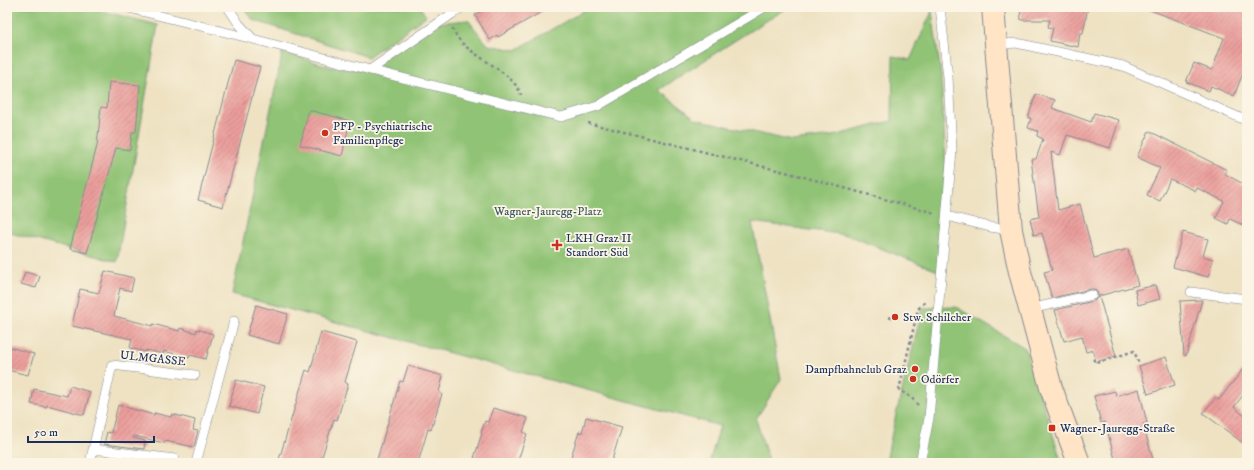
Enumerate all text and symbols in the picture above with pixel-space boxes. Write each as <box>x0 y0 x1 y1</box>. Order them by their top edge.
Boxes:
place label: PFP - Psychiatrische Familienpflege <box>333 119 432 148</box>
marker: PFP - Psychiatrische Familienpflege <box>320 128 330 138</box>
park label: Wagner-Jauregg-Platz <box>493 204 602 219</box>
place label: LKH Graz II Standort Süd <box>566 231 631 260</box>
marker: LKH Graz II Standort Süd <box>551 239 563 251</box>
place label: Stw. Schilcher <box>903 310 972 325</box>
marker: Stw. Schilcher <box>890 312 900 322</box>
street label: ULMGASSE <box>119 348 187 369</box>
place label: Dampfbahnclub Graz <box>805 362 907 377</box>
marker: Dampfbahnclub Graz <box>910 364 920 374</box>
place label: Odörfer <box>921 372 959 387</box>
marker: Odörfer <box>908 374 918 384</box>
scale bar <box>28 418 154 444</box>
place label: Wagner-Jauregg-Straße <box>1059 421 1175 436</box>
marker: Wagner-Jauregg-Straße <box>1047 423 1057 433</box>
text: 50 m <box>34 425 58 440</box>

